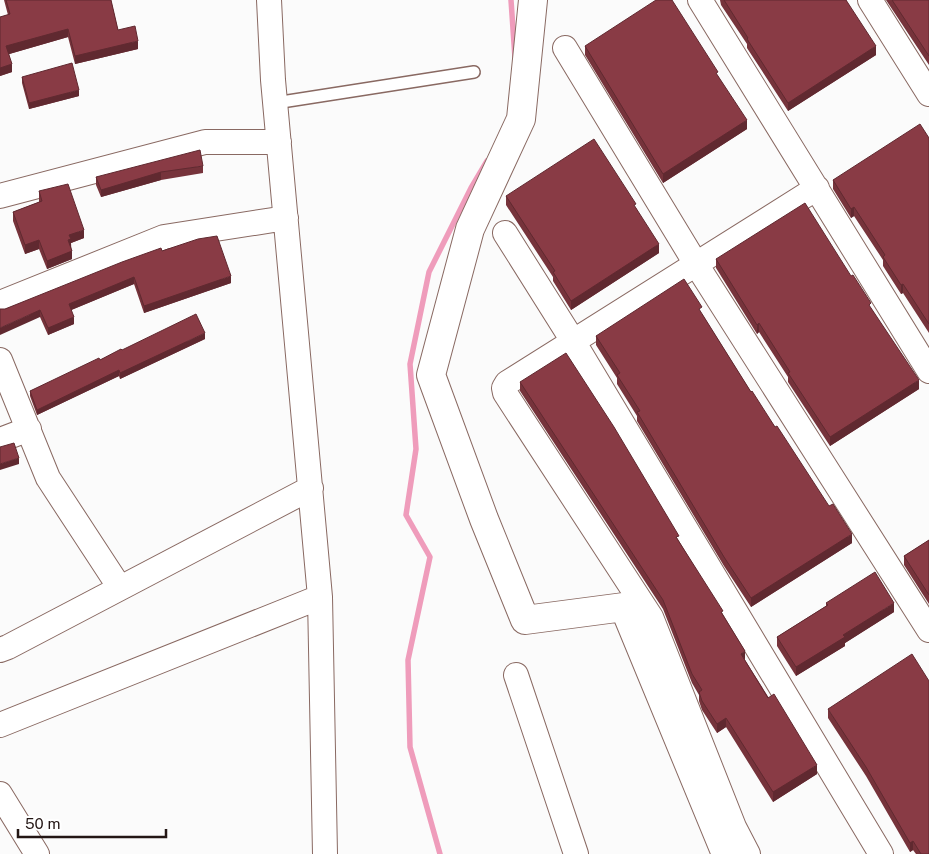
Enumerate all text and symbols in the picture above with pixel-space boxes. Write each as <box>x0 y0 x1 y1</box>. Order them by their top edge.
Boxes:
scale bar <box>18 806 165 838</box>
text: 50 m <box>25 815 60 832</box>

